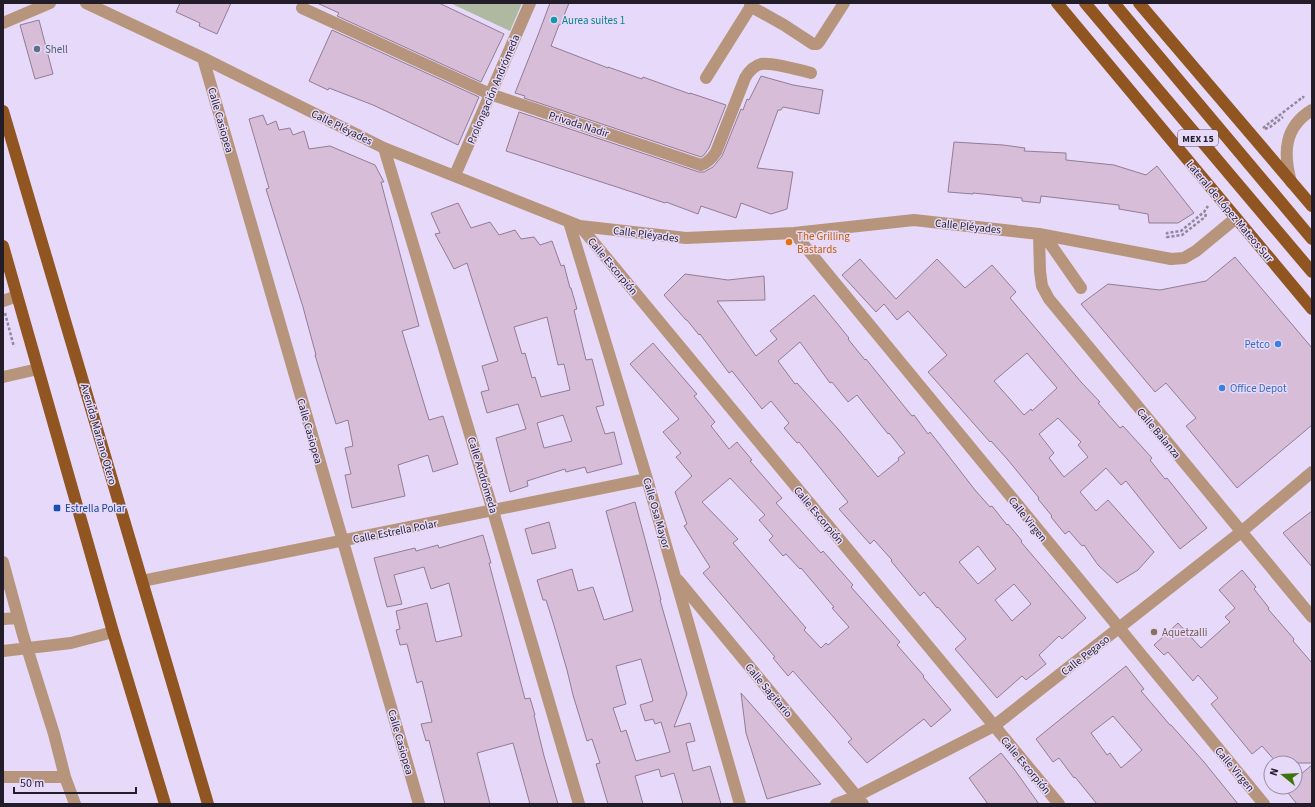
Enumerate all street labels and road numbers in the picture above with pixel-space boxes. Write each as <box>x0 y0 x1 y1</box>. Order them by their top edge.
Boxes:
street label: Prolongación Andrómeda <box>464 32 523 146</box>
street label: Calle Casiopea <box>204 86 237 154</box>
street label: Calle Pléyades <box>309 106 375 149</box>
street label: Privada Nadir <box>547 108 611 141</box>
road number: MEX 15 <box>1178 130 1218 146</box>
street label: Lateral de López Mateos Sur <box>1183 157 1277 265</box>
street label: Calle Pléyades <box>934 216 1002 237</box>
street label: Calle Pléyades <box>612 223 680 246</box>
street label: Calle Escorpión <box>584 234 641 298</box>
street label: Avenida Mariano Otero <box>77 382 120 487</box>
street label: Calle Casiopea <box>293 397 326 465</box>
street label: Calle Balanza <box>1133 405 1184 462</box>
street label: Calle Andrómeda <box>464 435 501 515</box>
street label: Calle Osa Mayor <box>639 476 674 551</box>
street label: Calle Escorpión <box>790 483 847 547</box>
street label: Calle Virgen <box>1005 494 1050 545</box>
street label: Calle Estrella Polar <box>352 516 439 547</box>
street label: Calle Pegaso <box>1058 632 1113 679</box>
street label: Calle Sagitario <box>742 660 796 721</box>
street label: Calle Casiopea <box>384 708 417 776</box>
street label: Calle Escorpión <box>997 733 1054 797</box>
street label: Calle Virgen <box>1212 744 1258 795</box>

